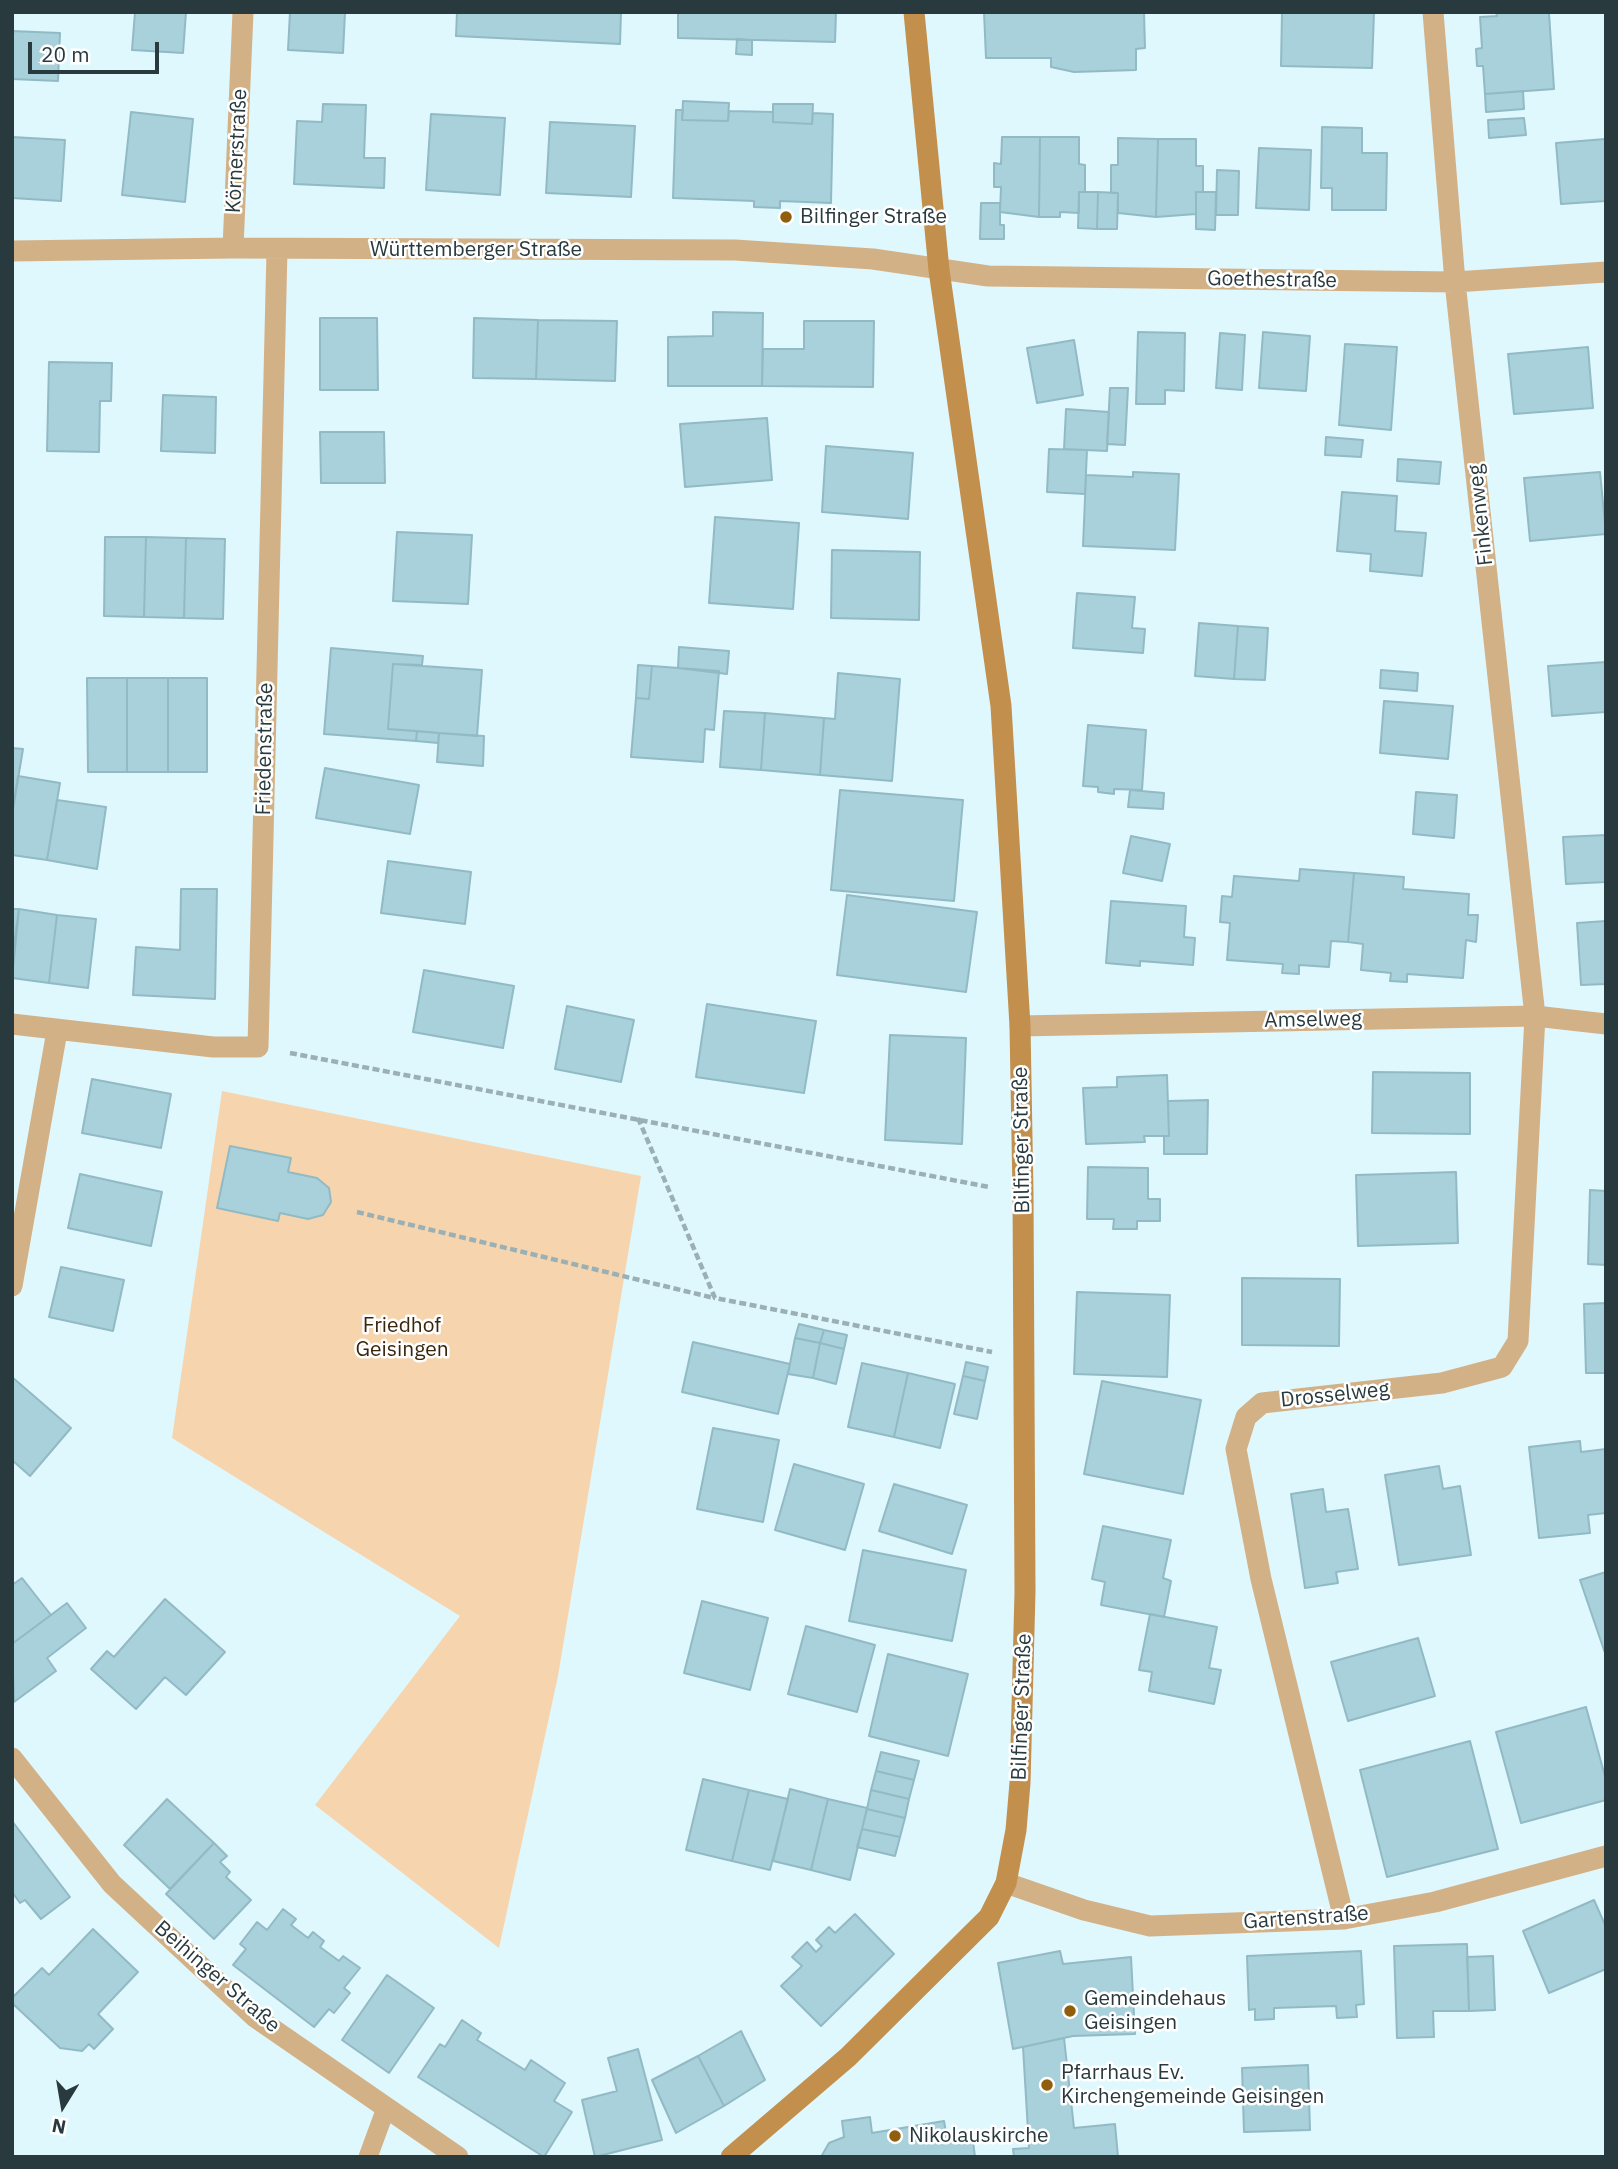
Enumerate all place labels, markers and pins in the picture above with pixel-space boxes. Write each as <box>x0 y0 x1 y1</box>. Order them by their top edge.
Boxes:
place label: Bilfinger Straße <box>800 204 947 230</box>
marker: Bilfinger Straße <box>778 209 794 225</box>
place label: Gemeindehaus Geisingen <box>1084 1986 1226 2036</box>
marker: Gemeindehaus Geisingen <box>1062 2003 1078 2019</box>
place label: Pfarrhaus Ev. Kirchengemeinde Geisingen <box>1061 2060 1325 2110</box>
marker: Pfarrhaus Ev. Kirchengemeinde Geisingen <box>1039 2077 1055 2093</box>
place label: Nikolauskirche <box>909 2123 1049 2149</box>
marker: Nikolauskirche <box>887 2128 903 2144</box>

